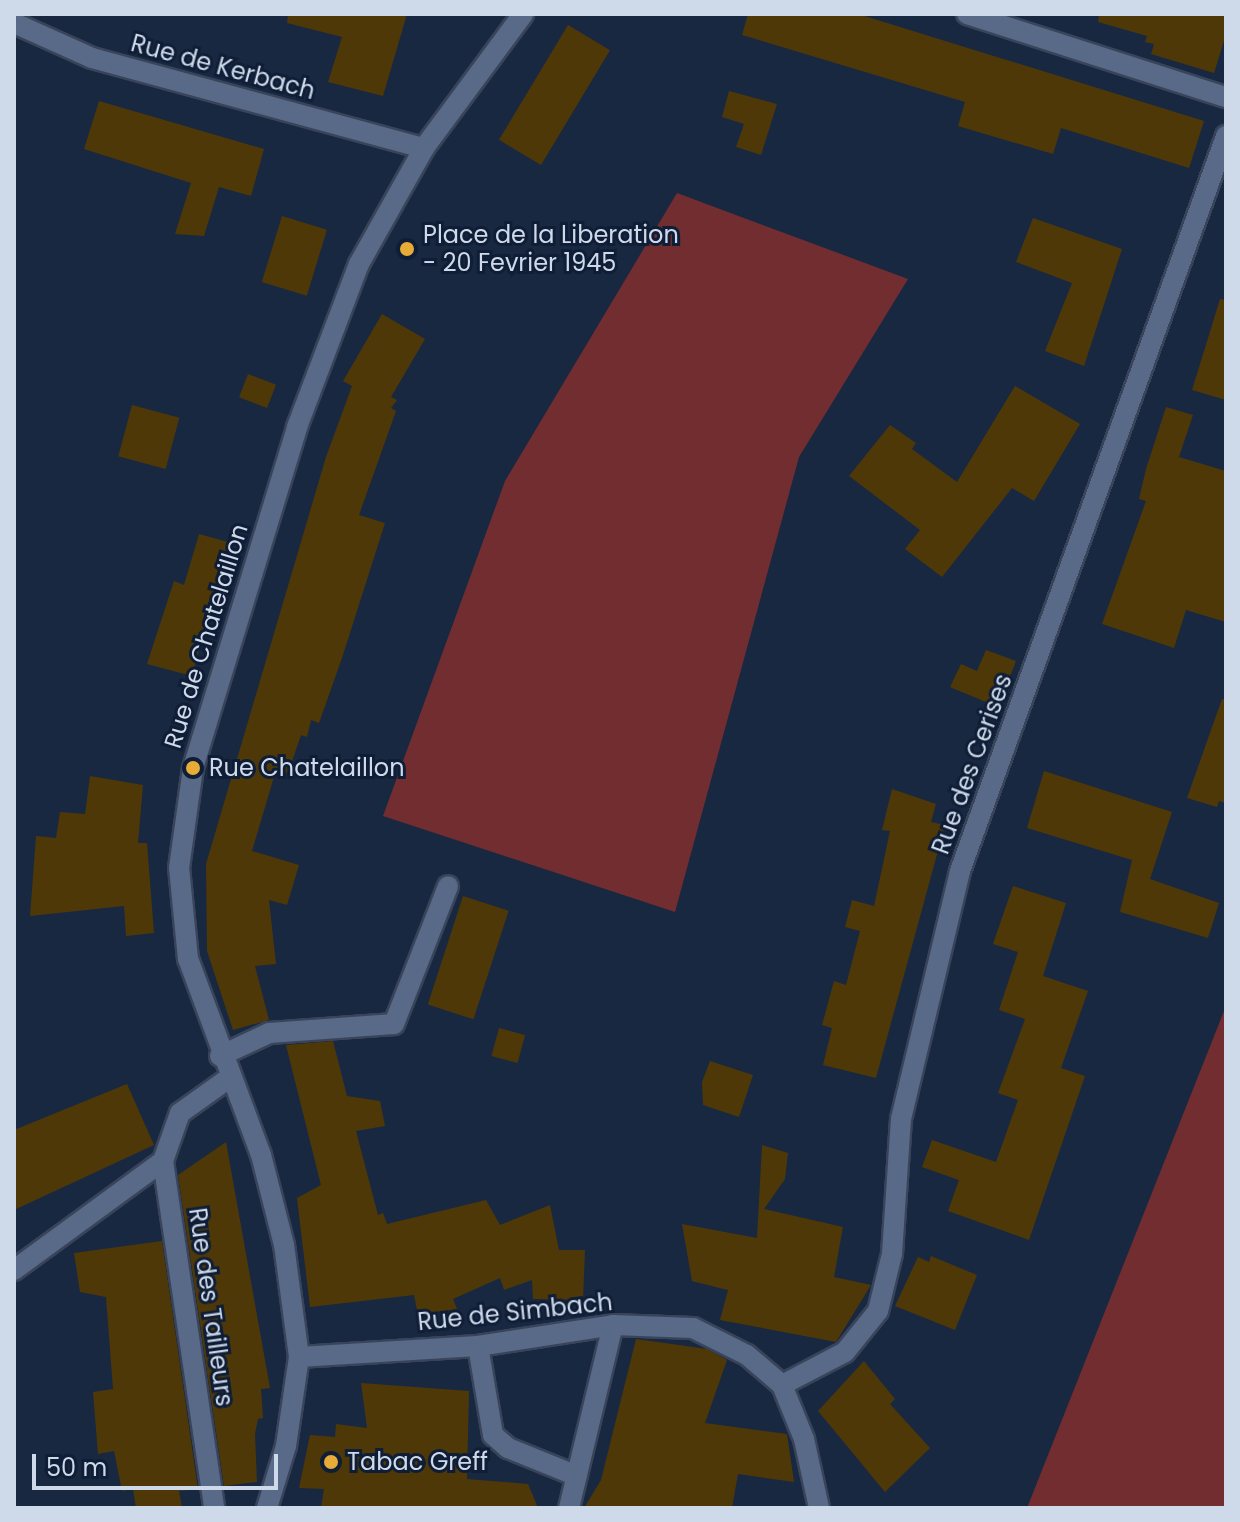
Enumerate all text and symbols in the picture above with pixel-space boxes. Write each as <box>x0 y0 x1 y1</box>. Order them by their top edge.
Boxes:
street label: Rue de Kerbach <box>128 29 318 105</box>
place label: Place de la Liberation - 20 Fevrier 1945 <box>423 221 679 277</box>
marker: Place de la Liberation - 20 Fevrier 1945 <box>398 240 416 258</box>
street label: Rue de Chatelaillon <box>158 520 254 752</box>
street label: Rue des Cerises <box>926 670 1018 858</box>
place label: Rue Chatelaillon <box>209 754 405 782</box>
marker: Rue Chatelaillon <box>184 759 202 777</box>
street label: Rue des Tailleurs <box>183 1206 239 1408</box>
street label: Rue de Simbach <box>416 1287 614 1337</box>
scale bar <box>36 1438 282 1488</box>
place label: Tabac Greff <box>347 1448 488 1476</box>
text: 50 m <box>46 1451 107 1484</box>
marker: Tabac Greff <box>322 1453 340 1471</box>

